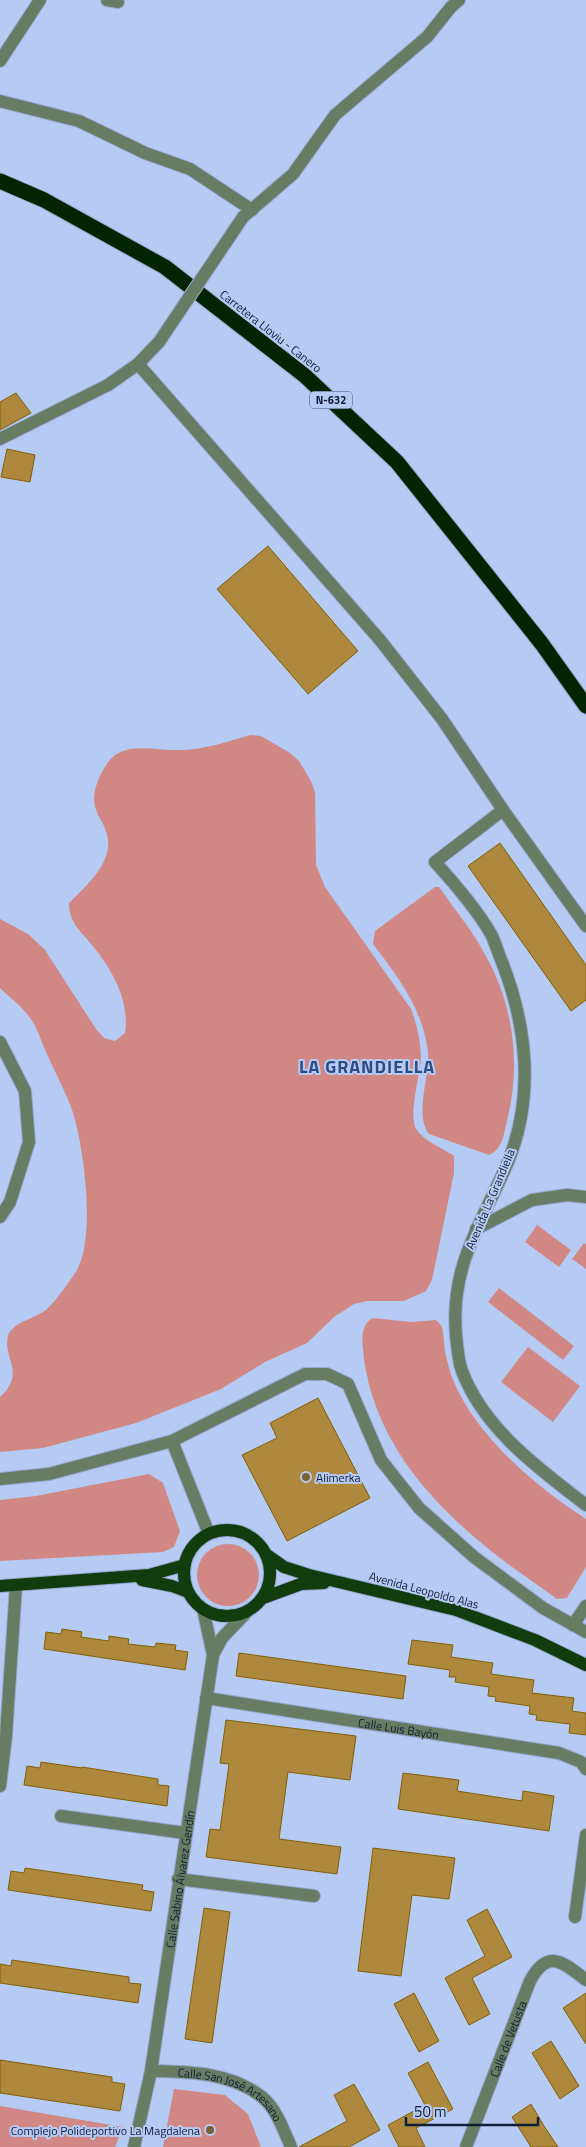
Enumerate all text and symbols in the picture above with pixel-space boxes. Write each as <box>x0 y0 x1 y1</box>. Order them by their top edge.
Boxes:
street label: Carretera Lloviu - Canero <box>216 285 326 377</box>
road number: N-632 <box>310 392 352 408</box>
district label: LA GRANDIELLA <box>299 1053 435 1080</box>
street label: Avenida La Grandiella <box>460 1146 520 1252</box>
place label: Alimerka <box>316 1468 361 1487</box>
marker: Alimerka <box>300 1471 312 1483</box>
street label: Avenida Leopoldo Alas <box>367 1566 481 1614</box>
street label: Calle Luis Bayón <box>357 1712 440 1744</box>
street label: Calle Sabino Álvarez Gendín <box>160 1809 199 1949</box>
street label: Calle de Vetusta <box>484 1998 531 2080</box>
street label: Calle San José Artesano <box>177 2062 288 2125</box>
scale bar <box>406 2094 538 2126</box>
text: 50 m <box>414 2100 447 2123</box>
place label: Complejo Polideportivo La Magdalena <box>11 2121 200 2140</box>
marker: Complejo Polideportivo La Magdalena <box>204 2124 216 2136</box>

